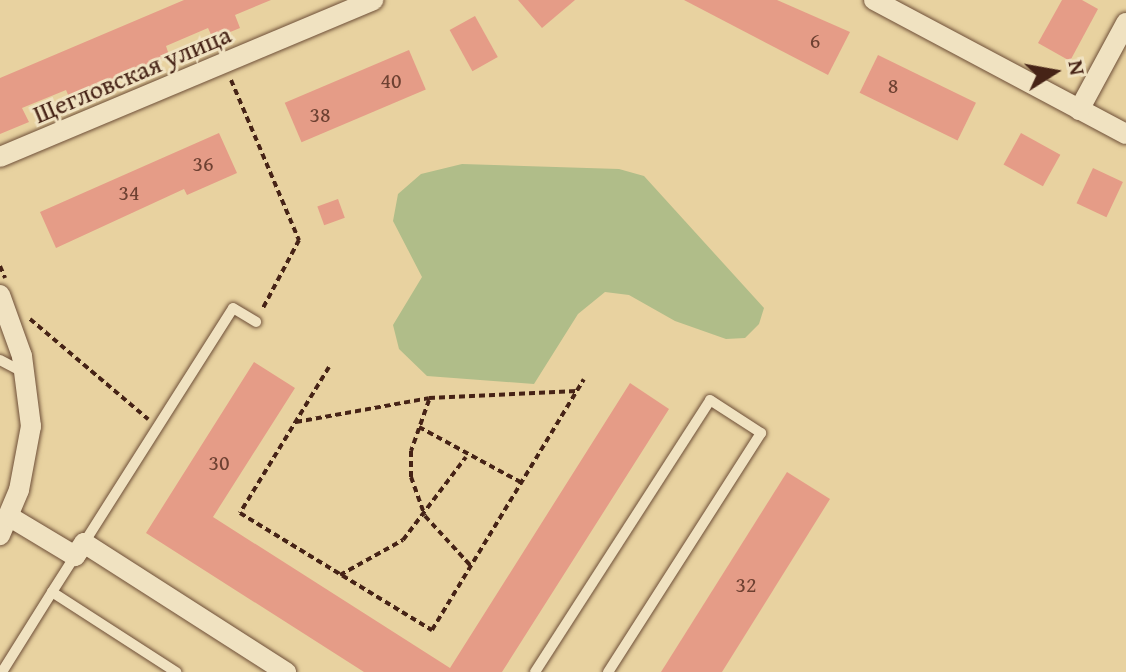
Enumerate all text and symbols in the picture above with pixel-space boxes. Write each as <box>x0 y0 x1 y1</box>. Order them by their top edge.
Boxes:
street label: Щегловская улица <box>28 18 236 130</box>
house number: 6 <box>810 28 820 54</box>
north arrow <box>1014 32 1094 112</box>
text: N <box>1060 57 1095 78</box>
house number: 40 <box>380 68 402 94</box>
house number: 8 <box>888 73 898 99</box>
house number: 38 <box>309 102 331 128</box>
house number: 36 <box>192 151 214 177</box>
house number: 34 <box>118 180 140 206</box>
house number: 30 <box>208 450 230 476</box>
house number: 32 <box>735 572 757 598</box>

